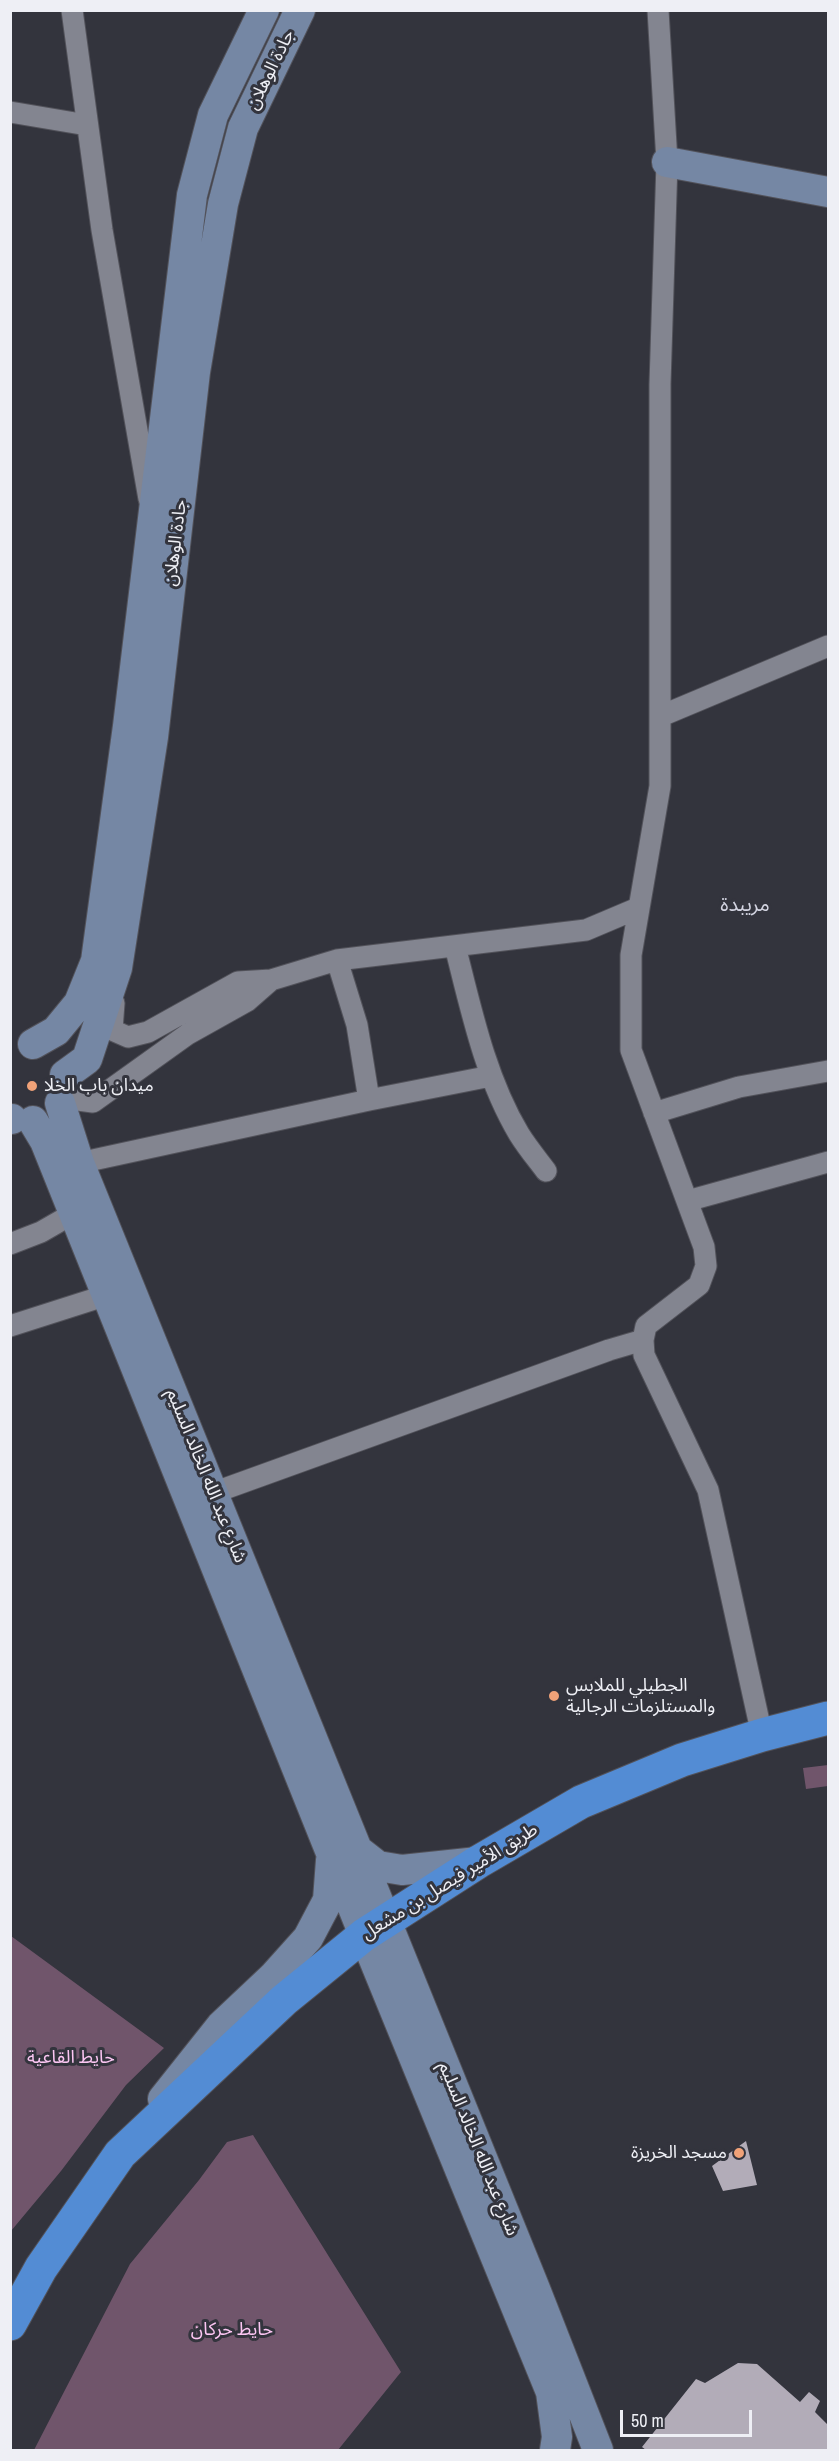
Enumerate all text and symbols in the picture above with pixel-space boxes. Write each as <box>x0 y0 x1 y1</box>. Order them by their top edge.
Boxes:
street label: جادة الوهلان <box>242 26 300 114</box>
street label: جادة الوهلان <box>160 499 192 587</box>
district label: مريبدة <box>720 894 770 918</box>
place label: ميدان باب الخلا <box>44 1075 154 1097</box>
marker: ميدان باب الخلا <box>25 1079 39 1093</box>
street label: شارع عبد الله الخالد السليم <box>161 1386 251 1566</box>
place label: الجطيلي للملابس والمستلزمات الرجالية <box>566 1675 715 1718</box>
marker: الجطيلي للملابس والمستلزمات الرجالية <box>547 1689 561 1703</box>
street label: طريق الأمير فيصل بن مشعل <box>358 1819 542 1945</box>
park label: حايط القاعية <box>27 2047 115 2069</box>
street label: شارع عبد الله الخالد السليم <box>433 2059 523 2239</box>
place label: مسجد الخريزة <box>631 2142 727 2164</box>
marker: مسجد الخريزة <box>732 2146 746 2160</box>
park label: حايط حركان <box>191 2319 273 2341</box>
scale bar <box>623 2398 755 2436</box>
text: 50 m <box>631 2408 664 2433</box>

